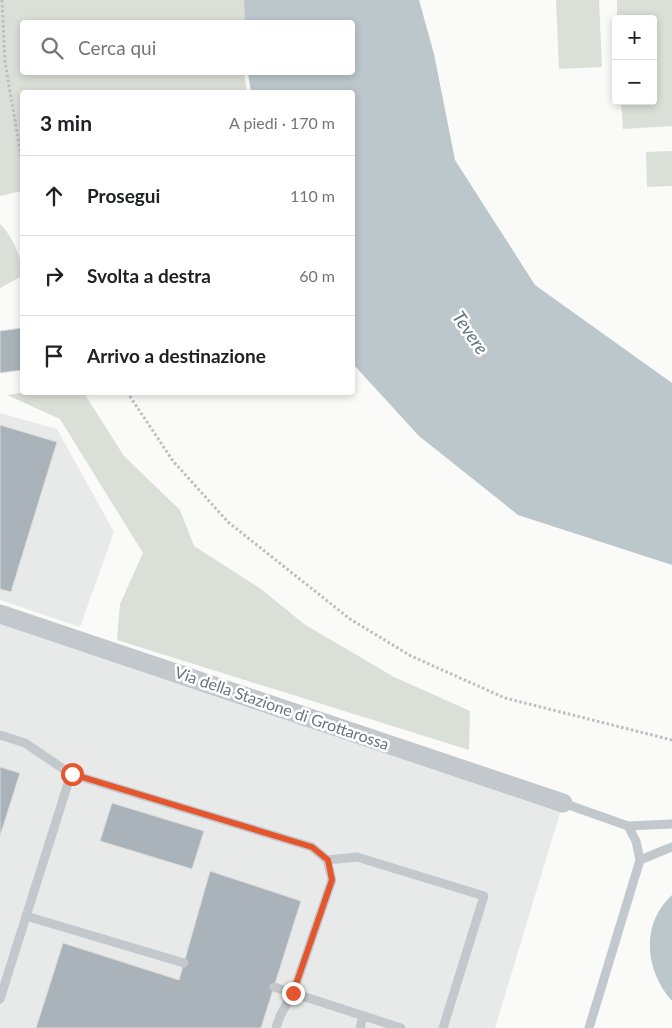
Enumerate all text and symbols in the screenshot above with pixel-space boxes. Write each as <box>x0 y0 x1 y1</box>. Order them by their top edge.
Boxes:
map controls <box>612 15 657 105</box>
button: + <box>612 15 657 60</box>
search box <box>20 20 355 75</box>
icon: search <box>38 34 66 62</box>
text: Cerca qui <box>78 36 156 59</box>
button: − <box>612 60 657 105</box>
text: 3 min <box>40 110 92 135</box>
text: A piedi · 170 m <box>229 113 335 132</box>
icon: ahead <box>40 182 68 210</box>
text: Prosegui <box>87 184 160 207</box>
text: 110 m <box>290 186 335 205</box>
icon: right <box>40 262 68 290</box>
text: Svolta a destra <box>87 264 211 287</box>
text: 60 m <box>299 266 335 285</box>
water label: Tevere <box>448 307 494 358</box>
icon: arrive <box>40 342 68 370</box>
text: Arrivo a destinazione <box>87 344 266 367</box>
street label: Via della Stazione di Grottarossa <box>172 662 392 753</box>
route start <box>61 763 84 786</box>
route end <box>282 982 305 1005</box>

